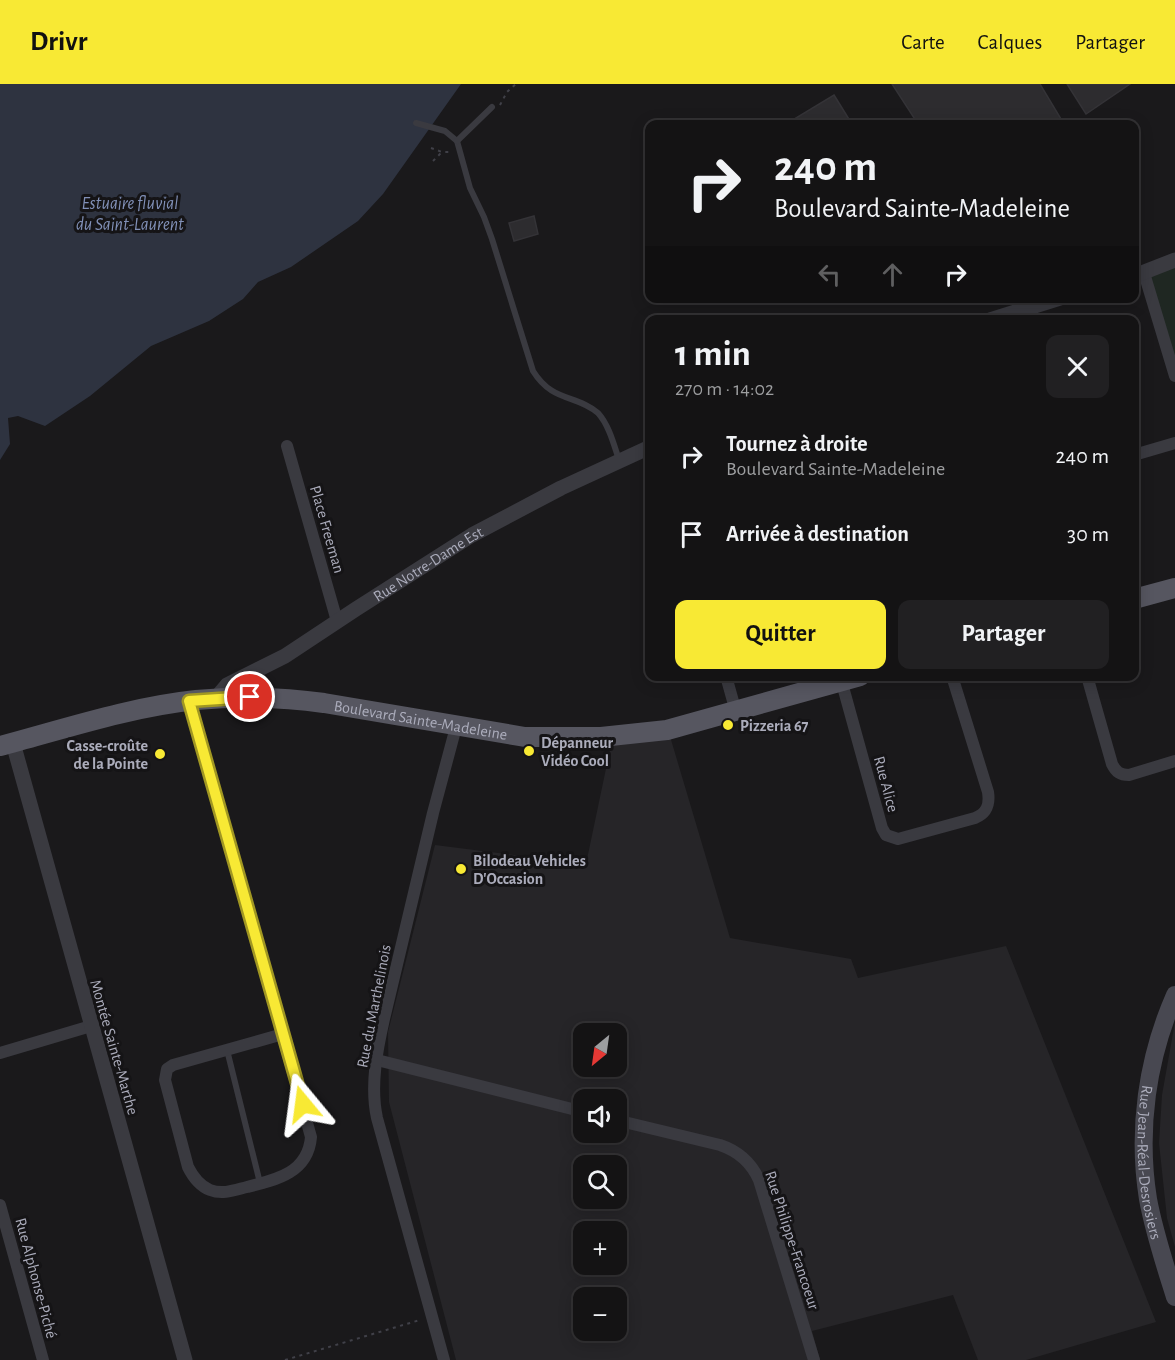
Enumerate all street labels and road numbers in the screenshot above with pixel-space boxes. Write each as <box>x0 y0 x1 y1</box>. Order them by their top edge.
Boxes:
street label: Place Freeman <box>307 484 347 575</box>
street label: Rue Notre-Dame Est <box>371 524 486 605</box>
street label: Boulevard Sainte-Madeleine <box>333 698 508 743</box>
street label: Rue Alice <box>871 755 901 814</box>
street label: Rue du Marthelinois <box>354 943 394 1069</box>
street label: Montée Sainte-Marthe <box>87 978 141 1117</box>
street label: Rue Jean-Réal-Desrosiers <box>1135 1084 1164 1241</box>
street label: Rue Philippe-Francoeur <box>762 1169 822 1312</box>
street label: Rue Alphonse-Piché <box>12 1216 60 1340</box>

